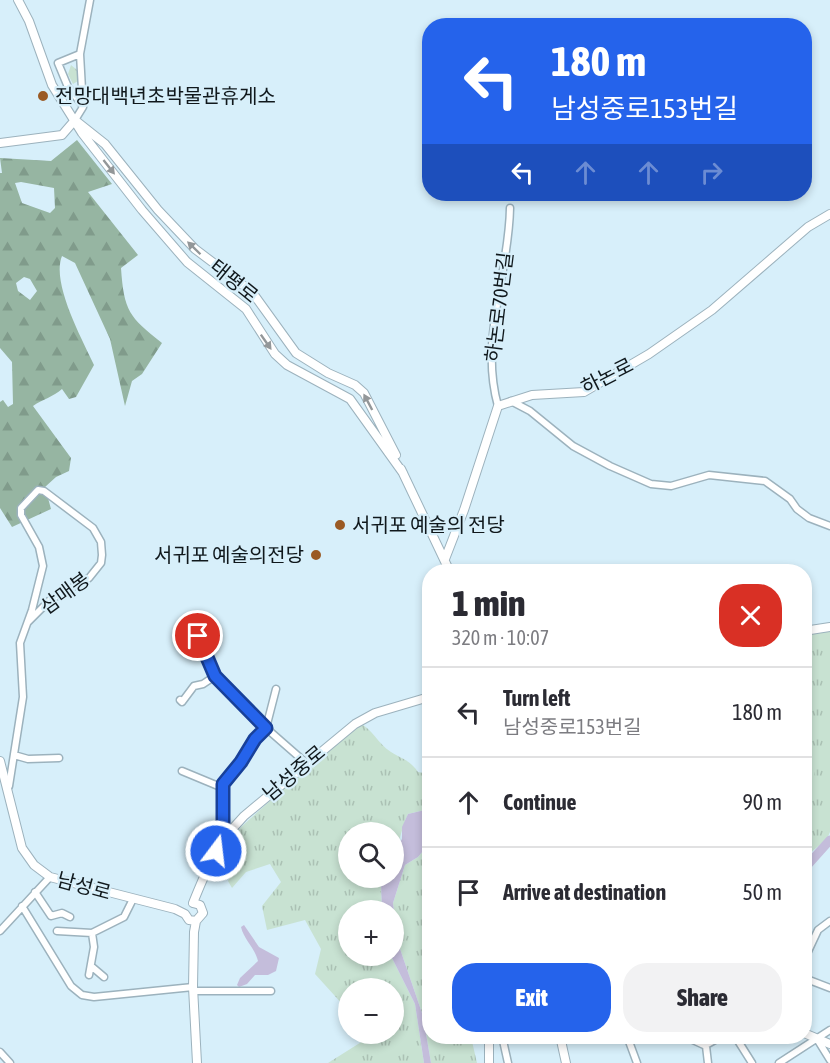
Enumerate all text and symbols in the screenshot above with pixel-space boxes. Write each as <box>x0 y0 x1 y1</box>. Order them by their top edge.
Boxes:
text: 180 m <box>551 37 646 85</box>
icon: left <box>452 42 530 120</box>
place label: 전망대백년초박물관휴게소 <box>55 84 276 107</box>
marker: 전망대백년초박물관휴게소 <box>36 89 50 103</box>
text: 남성중로153번길 <box>551 93 738 124</box>
icon: left <box>506 156 539 189</box>
icon: ahead <box>569 156 602 189</box>
icon: ahead <box>632 156 665 189</box>
icon: right <box>695 156 728 189</box>
one-way arrow <box>103 159 116 175</box>
one-way arrow <box>187 241 202 255</box>
street label: 하논로70번길 <box>480 251 517 363</box>
street label: 태평로 <box>206 254 263 307</box>
one-way arrow <box>260 333 272 349</box>
street label: 하논로 <box>577 353 637 398</box>
one-way arrow <box>363 393 373 410</box>
place label: 서귀포 예술의 전당 <box>352 513 505 536</box>
marker: 서귀포 예술의 전당 <box>333 518 347 532</box>
place label: 서귀포 예술의전당 <box>154 543 304 566</box>
marker: 서귀포 예술의전당 <box>309 548 323 562</box>
street label: 삼매봉 <box>36 567 94 618</box>
text: 1 min <box>452 582 526 624</box>
button: close <box>719 584 782 647</box>
pin <box>172 610 223 661</box>
icon: arrive <box>181 619 214 652</box>
text: 320 m · 10:07 <box>452 626 549 649</box>
text: Turn left <box>503 685 570 711</box>
icon: left <box>452 696 485 729</box>
text: 180 m <box>732 699 782 725</box>
text: 남성중로153번길 <box>503 715 642 738</box>
street label: 남성중로 <box>258 740 329 805</box>
icon: ahead <box>452 786 485 819</box>
text: Continue <box>503 789 577 815</box>
text: 90 m <box>742 789 782 815</box>
position arrow <box>184 819 248 883</box>
map controls <box>338 822 404 1044</box>
button: search <box>338 822 404 888</box>
street label: 남성로 <box>54 867 114 904</box>
icon: arrive <box>452 876 485 909</box>
text: Arrive at destination <box>503 879 666 905</box>
text: 50 m <box>742 879 782 905</box>
button: + <box>338 900 404 966</box>
button: Exit <box>452 963 611 1032</box>
button: Share <box>623 963 782 1032</box>
button: − <box>338 978 404 1044</box>

